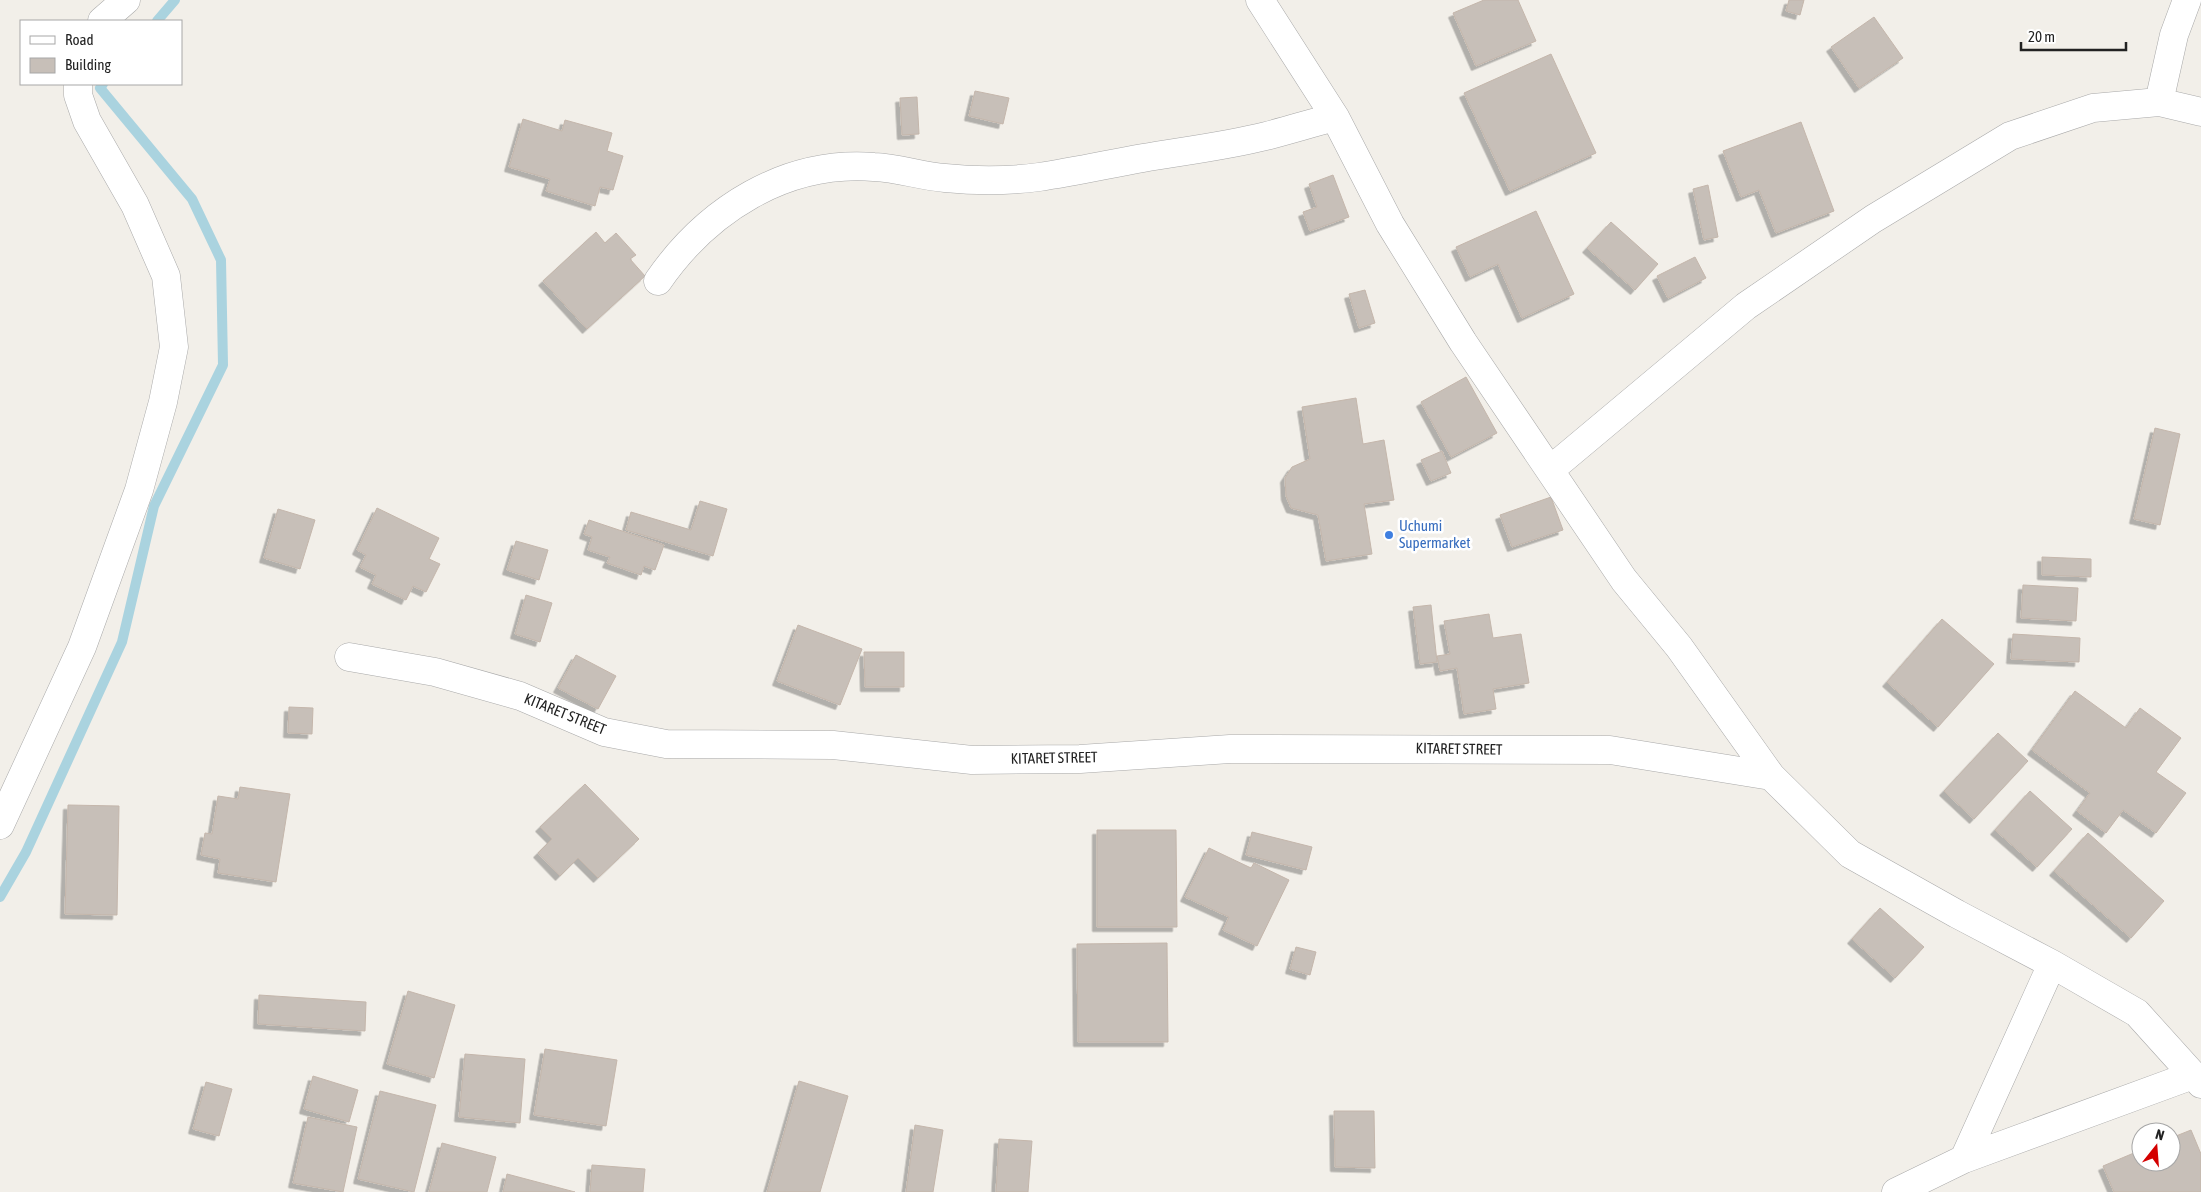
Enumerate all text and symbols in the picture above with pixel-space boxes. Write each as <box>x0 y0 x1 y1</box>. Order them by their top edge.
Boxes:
legend <box>20 20 182 85</box>
scale bar <box>2021 20 2126 52</box>
text: 20 m <box>2028 28 2055 45</box>
text: Road <box>65 31 94 48</box>
text: Building <box>65 56 111 73</box>
place label: Uchumi Supermarket <box>1399 517 1471 551</box>
marker: Uchumi Supermarket <box>1383 529 1395 541</box>
street label: KITARET STREET <box>522 689 609 738</box>
street label: KITARET STREET <box>1415 739 1503 758</box>
street label: KITARET STREET <box>1010 748 1098 767</box>
north arrow <box>2131 1122 2181 1172</box>
text: N <box>2154 1126 2166 1143</box>

